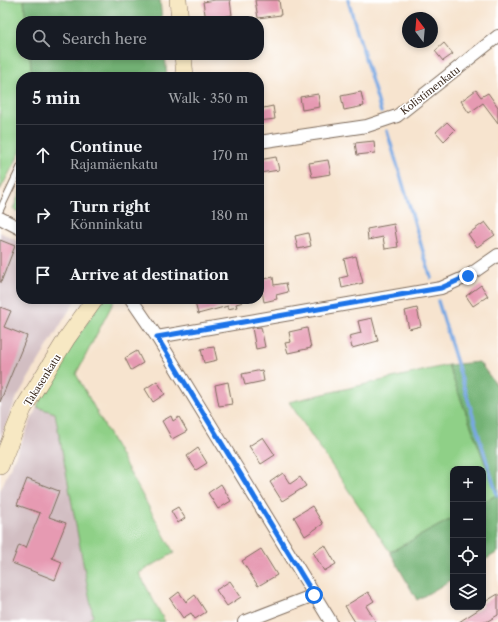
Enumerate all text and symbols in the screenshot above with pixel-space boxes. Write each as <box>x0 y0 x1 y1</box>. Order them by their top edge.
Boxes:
north arrow <box>402 12 438 48</box>
search box <box>16 16 264 60</box>
icon: search <box>30 27 52 49</box>
text: Search here <box>62 29 147 48</box>
street label: Kolistimenkatu <box>398 63 463 118</box>
text: 5 min <box>32 88 80 108</box>
text: Walk · 350 m <box>168 90 248 106</box>
text: Continue <box>70 137 142 156</box>
icon: ahead <box>32 144 54 166</box>
text: 170 m <box>212 147 248 163</box>
text: Rajamäenkatu <box>70 156 158 172</box>
text: Turn right <box>70 197 150 216</box>
icon: right <box>32 204 54 226</box>
text: 180 m <box>211 207 248 223</box>
text: Könninkatu <box>70 216 143 232</box>
icon: arrive <box>32 264 54 286</box>
text: Arrive at destination <box>70 265 229 284</box>
route end <box>459 267 477 285</box>
street label: Takasenkatu <box>21 352 64 409</box>
map controls <box>450 466 486 610</box>
button: + <box>450 466 486 502</box>
button: − <box>450 502 486 538</box>
button: locate <box>450 538 486 574</box>
button: layers <box>450 574 486 610</box>
route start <box>305 586 323 604</box>

